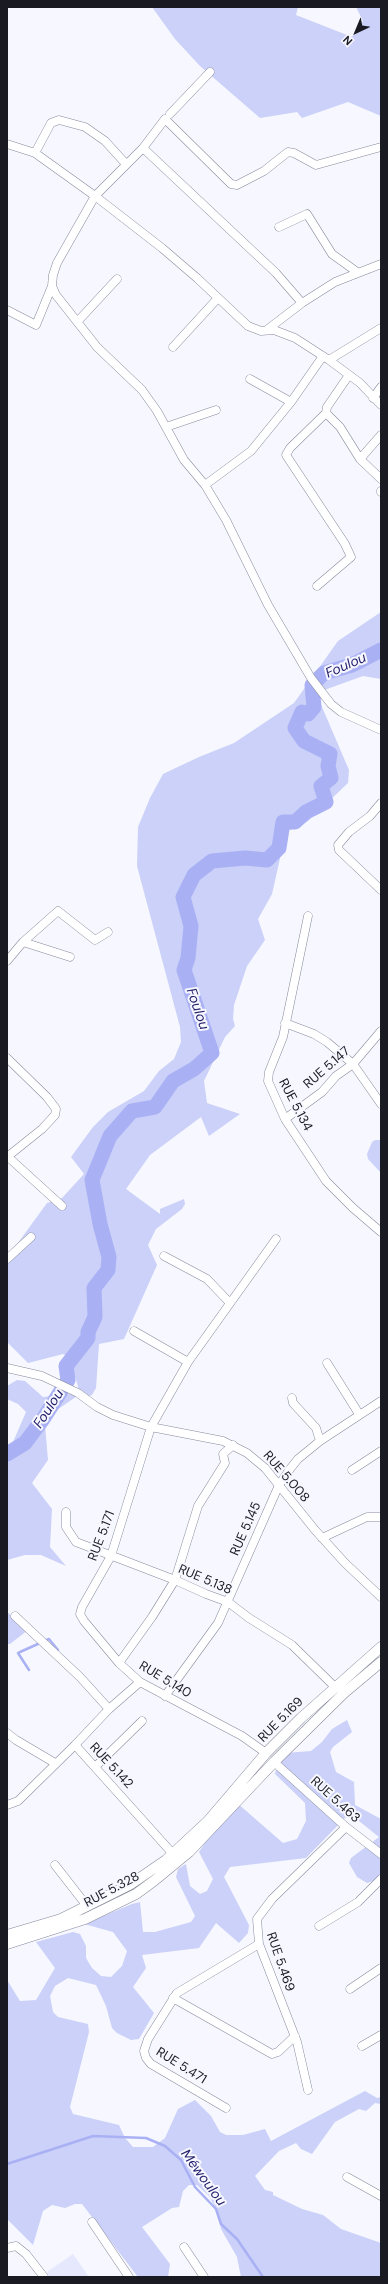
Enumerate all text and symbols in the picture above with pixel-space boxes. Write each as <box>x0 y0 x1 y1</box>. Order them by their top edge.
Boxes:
north arrow <box>336 12 376 52</box>
text: N <box>340 33 355 48</box>
water label: Foulou <box>323 650 369 682</box>
water label: Foulou <box>182 986 212 1032</box>
street label: RUE 5.147 <box>301 1044 353 1092</box>
street label: RUE 5.134 <box>275 1076 315 1134</box>
water label: Foulou <box>30 1386 68 1432</box>
street label: RUE 5.008 <box>260 1448 312 1506</box>
street label: RUE 5.145 <box>227 1500 265 1558</box>
street label: RUE 5.171 <box>85 1509 119 1563</box>
street label: RUE 5.138 <box>176 1562 234 1598</box>
street label: RUE 5.140 <box>136 1658 194 1702</box>
street label: RUE 5.169 <box>255 1694 307 1746</box>
street label: RUE 5.142 <box>86 1740 136 1792</box>
street label: RUE 5.463 <box>307 1774 363 1826</box>
street label: RUE 5.328 <box>82 1869 142 1911</box>
street label: RUE 5.469 <box>263 1930 297 1994</box>
street label: RUE 5.471 <box>153 2044 209 2088</box>
water label: Méwoulou <box>177 2146 229 2210</box>

